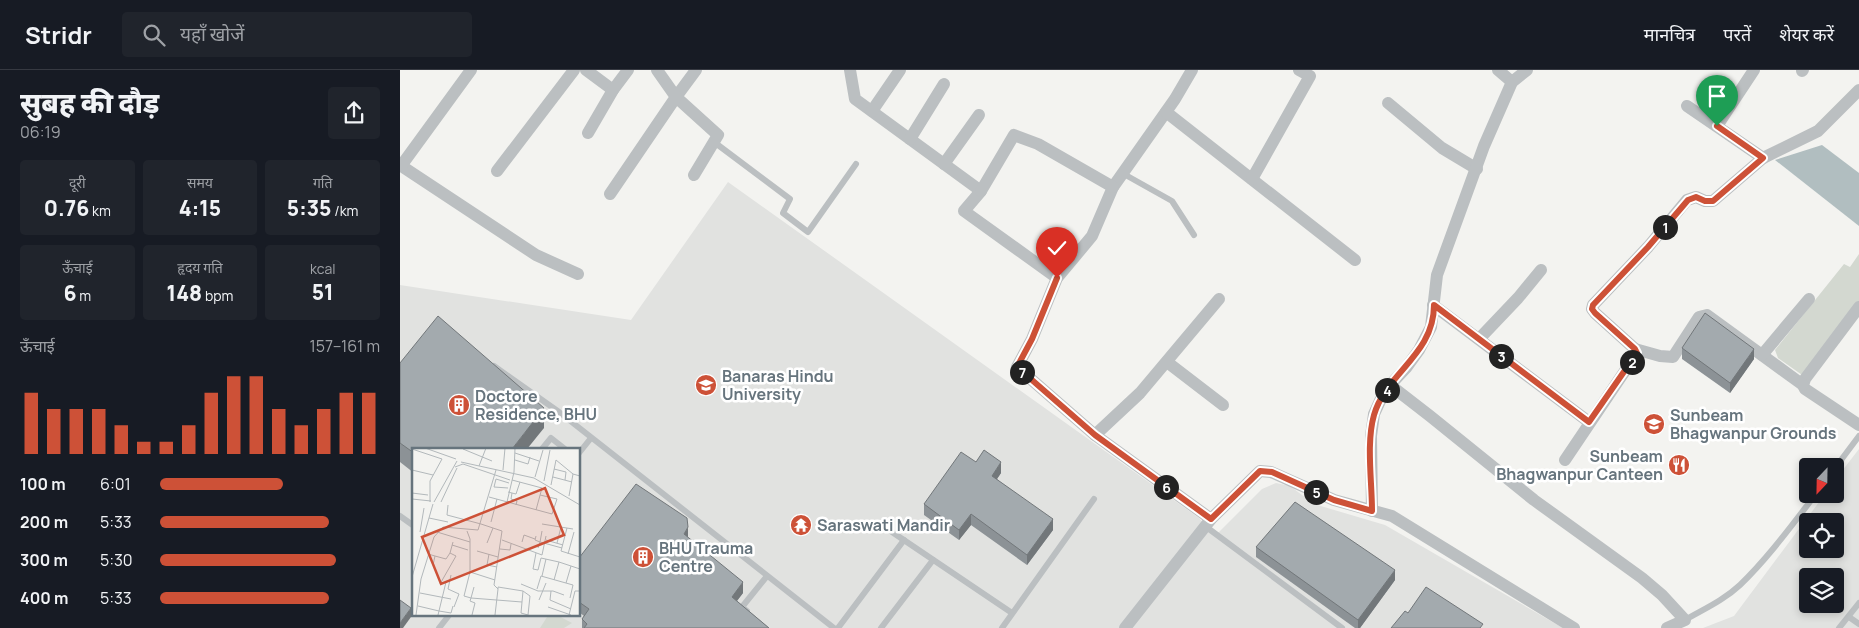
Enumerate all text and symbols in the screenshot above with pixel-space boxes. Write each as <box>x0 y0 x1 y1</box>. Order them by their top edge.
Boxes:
search box <box>122 12 472 57</box>
text: Stridr <box>25 18 92 51</box>
icon: search <box>140 21 168 49</box>
text: यहाँ खोजें <box>180 21 244 47</box>
text: मानचित्र <box>1644 22 1695 46</box>
text: परतें <box>1723 22 1751 46</box>
text: शेयर करें <box>1779 22 1834 46</box>
pin <box>1696 75 1738 126</box>
icon: arrive <box>1703 82 1731 110</box>
text: सुबह की दौड़ <box>20 83 159 121</box>
button: share <box>328 87 380 139</box>
text: 06:19 <box>20 121 61 143</box>
text: दूरी <box>69 173 86 192</box>
text: समय <box>187 173 213 192</box>
text: गति <box>313 173 332 192</box>
text: 0.76 <box>44 194 89 222</box>
text: 4:15 <box>179 194 221 222</box>
text: 5:35 <box>287 194 331 222</box>
text: km <box>89 201 111 220</box>
text: /km <box>331 201 359 220</box>
pin: 1 <box>1652 214 1678 240</box>
text: 1 <box>1662 218 1669 237</box>
pin <box>1036 227 1078 278</box>
icon: check <box>1043 234 1071 262</box>
text: ऊँचाई <box>62 258 93 277</box>
text: हृदय गति <box>177 258 223 277</box>
text: kcal <box>310 259 335 278</box>
text: 51 <box>312 278 334 306</box>
text: 6 <box>63 279 77 307</box>
text: 148 <box>167 279 202 307</box>
text: m <box>77 286 91 305</box>
text: bpm <box>202 286 233 305</box>
text: ऊँचाई <box>20 335 55 357</box>
text: 157–161 m <box>309 335 380 357</box>
pin: 3 <box>1488 344 1514 368</box>
text: 3 <box>1497 347 1506 366</box>
pin: 2 <box>1620 350 1644 374</box>
text: 2 <box>1628 353 1637 372</box>
pin: 7 <box>1010 360 1034 384</box>
text: 7 <box>1019 363 1026 382</box>
place label: Banaras Hindu University <box>722 365 834 405</box>
school or university icon: Banaras Hindu University <box>694 373 718 397</box>
pin: 4 <box>1374 378 1400 402</box>
text: 4 <box>1383 381 1392 400</box>
place label: Doctore Residence, BHU <box>475 385 597 425</box>
building icon: Doctore Residence, BHU <box>447 393 471 417</box>
place label: Sunbeam Bhagwanpur Grounds <box>1670 404 1837 444</box>
school or university icon: Sunbeam Bhagwanpur Grounds <box>1642 412 1666 436</box>
place label: Sunbeam Bhagwanpur Canteen <box>1496 445 1663 485</box>
inset map <box>412 448 580 616</box>
restaurant icon: Sunbeam Bhagwanpur Canteen <box>1667 453 1691 477</box>
north arrow <box>1799 458 1844 502</box>
map controls <box>1799 458 1844 613</box>
text: 100 m <box>20 473 66 495</box>
text: 6:01 <box>100 473 131 495</box>
pin: 6 <box>1154 474 1178 500</box>
text: 6 <box>1162 478 1171 497</box>
pin: 5 <box>1304 480 1328 504</box>
text: 5 <box>1312 483 1321 502</box>
text: 200 m <box>20 511 68 533</box>
text: 5:33 <box>100 511 132 533</box>
temple icon: Saraswati Mandir <box>789 513 813 537</box>
button: locate <box>1799 513 1844 558</box>
place label: Saraswati Mandir <box>817 514 950 536</box>
place label: BHU Trauma Centre <box>659 537 753 577</box>
building icon: BHU Trauma Centre <box>631 545 655 569</box>
text: 300 m <box>20 549 68 571</box>
text: 5:30 <box>100 549 133 571</box>
button: layers <box>1799 568 1844 613</box>
text: 400 m <box>20 587 68 609</box>
text: 5:33 <box>100 587 132 609</box>

